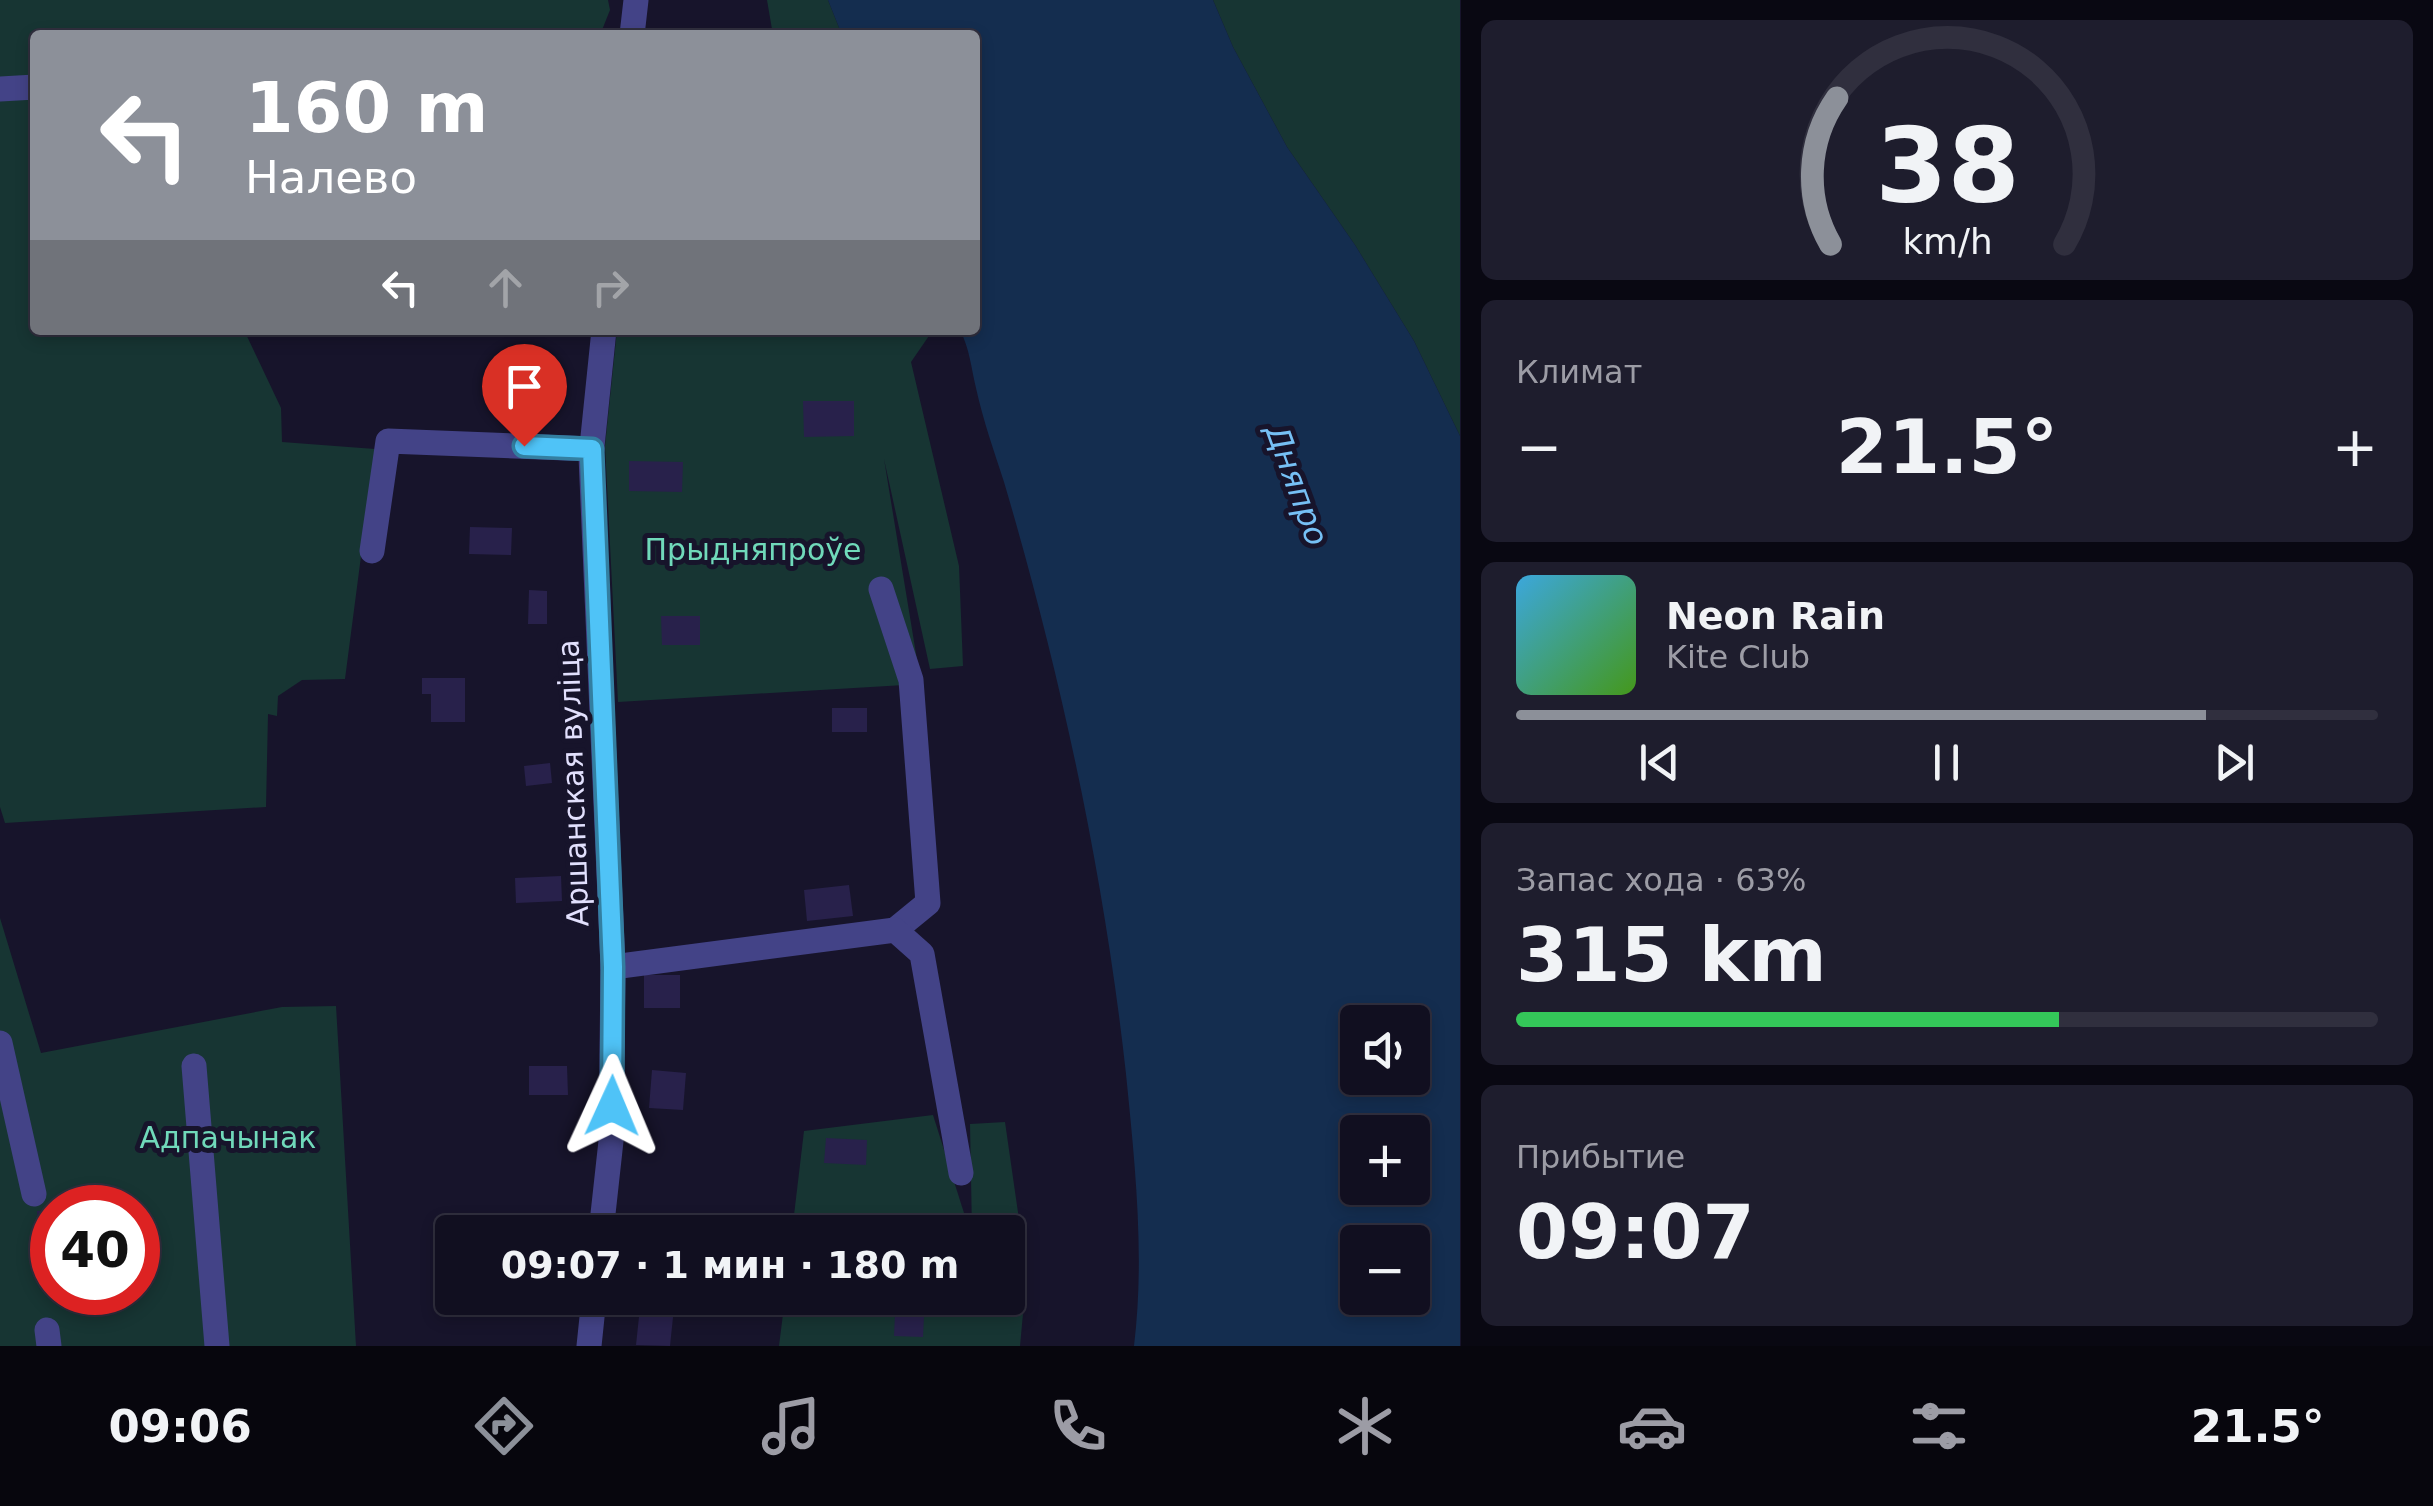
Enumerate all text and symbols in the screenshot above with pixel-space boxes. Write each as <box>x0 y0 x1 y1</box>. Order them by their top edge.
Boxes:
text: 160 m <box>245 67 488 149</box>
icon: left <box>80 70 210 200</box>
text: 38 <box>1875 105 2019 227</box>
text: Налево <box>245 151 417 204</box>
text: km/h <box>1902 221 1992 262</box>
icon: left <box>373 260 428 315</box>
icon: ahead <box>478 260 533 315</box>
icon: right <box>583 260 638 315</box>
pin <box>482 344 567 447</box>
text: Климат <box>1516 353 1642 391</box>
icon: arrive <box>497 359 552 414</box>
text: 21.5° <box>1836 403 2058 491</box>
text: − <box>1516 415 1562 479</box>
text: + <box>2332 415 2378 479</box>
water label: Дняпро <box>1257 417 1336 551</box>
park label: Прыдняпроўе <box>645 532 861 567</box>
text: Neon Rain <box>1666 594 1885 638</box>
text: Kite Club <box>1666 638 1810 676</box>
street label: Аршанская вуліца <box>550 639 596 927</box>
icon: previous <box>1632 735 1687 790</box>
icon: pause <box>1919 735 1974 790</box>
icon: next <box>2207 735 2262 790</box>
text: Запас хода · 63% <box>1516 861 1806 899</box>
text: 315 km <box>1516 911 1827 999</box>
map controls <box>1340 1005 1430 1315</box>
button: sound <box>1340 1005 1430 1095</box>
position arrow <box>560 1054 664 1158</box>
button: + <box>1340 1115 1430 1205</box>
park label: Адпачынак <box>140 1120 316 1155</box>
text: Прибытие <box>1516 1138 1685 1176</box>
speed limit sign: 40 <box>30 1185 160 1315</box>
text: 09:07 <box>1516 1188 1755 1276</box>
button: − <box>1340 1225 1430 1315</box>
text: 09:07 · 1 мин · 180 m <box>501 1243 959 1287</box>
icon: directions <box>469 1391 539 1461</box>
icon: music <box>756 1391 826 1461</box>
icon: phone <box>1043 1391 1113 1461</box>
icon: climate <box>1330 1391 1400 1461</box>
icon: car <box>1617 1391 1687 1461</box>
icon: filters <box>1904 1391 1974 1461</box>
text: 09:06 <box>109 1400 252 1453</box>
text: 21.5° <box>2191 1400 2324 1453</box>

